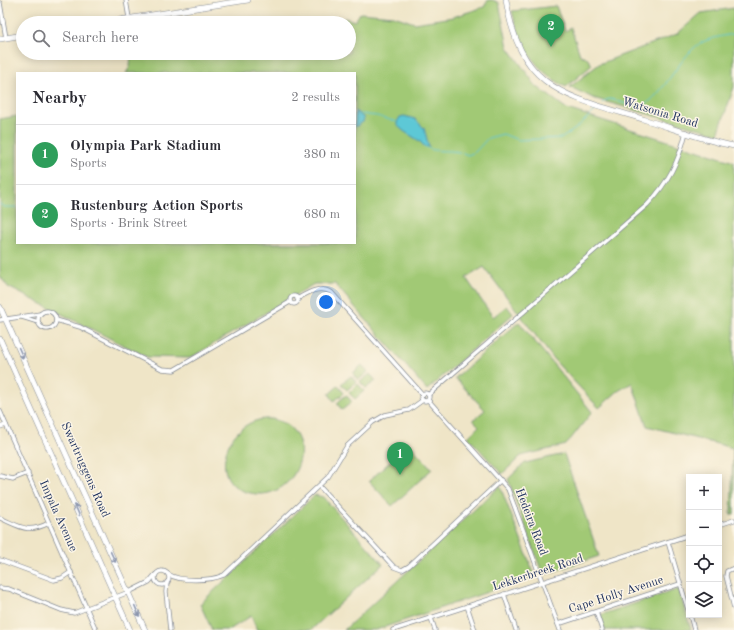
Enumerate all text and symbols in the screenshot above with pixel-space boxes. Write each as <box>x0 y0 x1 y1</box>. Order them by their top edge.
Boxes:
pin: 2 <box>538 14 564 47</box>
search box <box>16 16 356 60</box>
icon: search <box>30 27 52 49</box>
text: Search here <box>62 31 139 46</box>
text: Nearby <box>32 90 87 107</box>
text: 2 results <box>291 91 340 104</box>
street label: Watsonia Road <box>621 96 699 130</box>
text: Olympia Park Stadium <box>70 139 221 154</box>
text: 1 <box>41 148 49 161</box>
text: 380 m <box>303 148 340 161</box>
text: Sports <box>70 157 107 170</box>
text: Rustenburg Action Sports <box>70 199 243 214</box>
text: 2 <box>41 208 49 221</box>
text: 680 m <box>303 208 340 221</box>
text: Sports · Brink Street <box>70 217 187 230</box>
your location <box>316 292 336 312</box>
one-way arrow <box>18 347 26 359</box>
street label: Swartruggens Road <box>59 421 111 519</box>
pin: 1 <box>387 442 413 475</box>
map controls <box>686 474 722 618</box>
button: + <box>686 474 722 510</box>
street label: Impala Avenue <box>37 478 79 554</box>
street label: Hedeira Road <box>513 487 549 557</box>
one-way arrow <box>73 504 80 516</box>
button: − <box>686 510 722 546</box>
button: locate <box>686 546 722 582</box>
one-way arrow <box>110 551 117 563</box>
street label: Lekkerbreek Road <box>491 553 585 593</box>
street label: Cape Holly Avenue <box>567 574 665 616</box>
button: layers <box>686 582 722 618</box>
one-way arrow <box>134 604 141 616</box>

